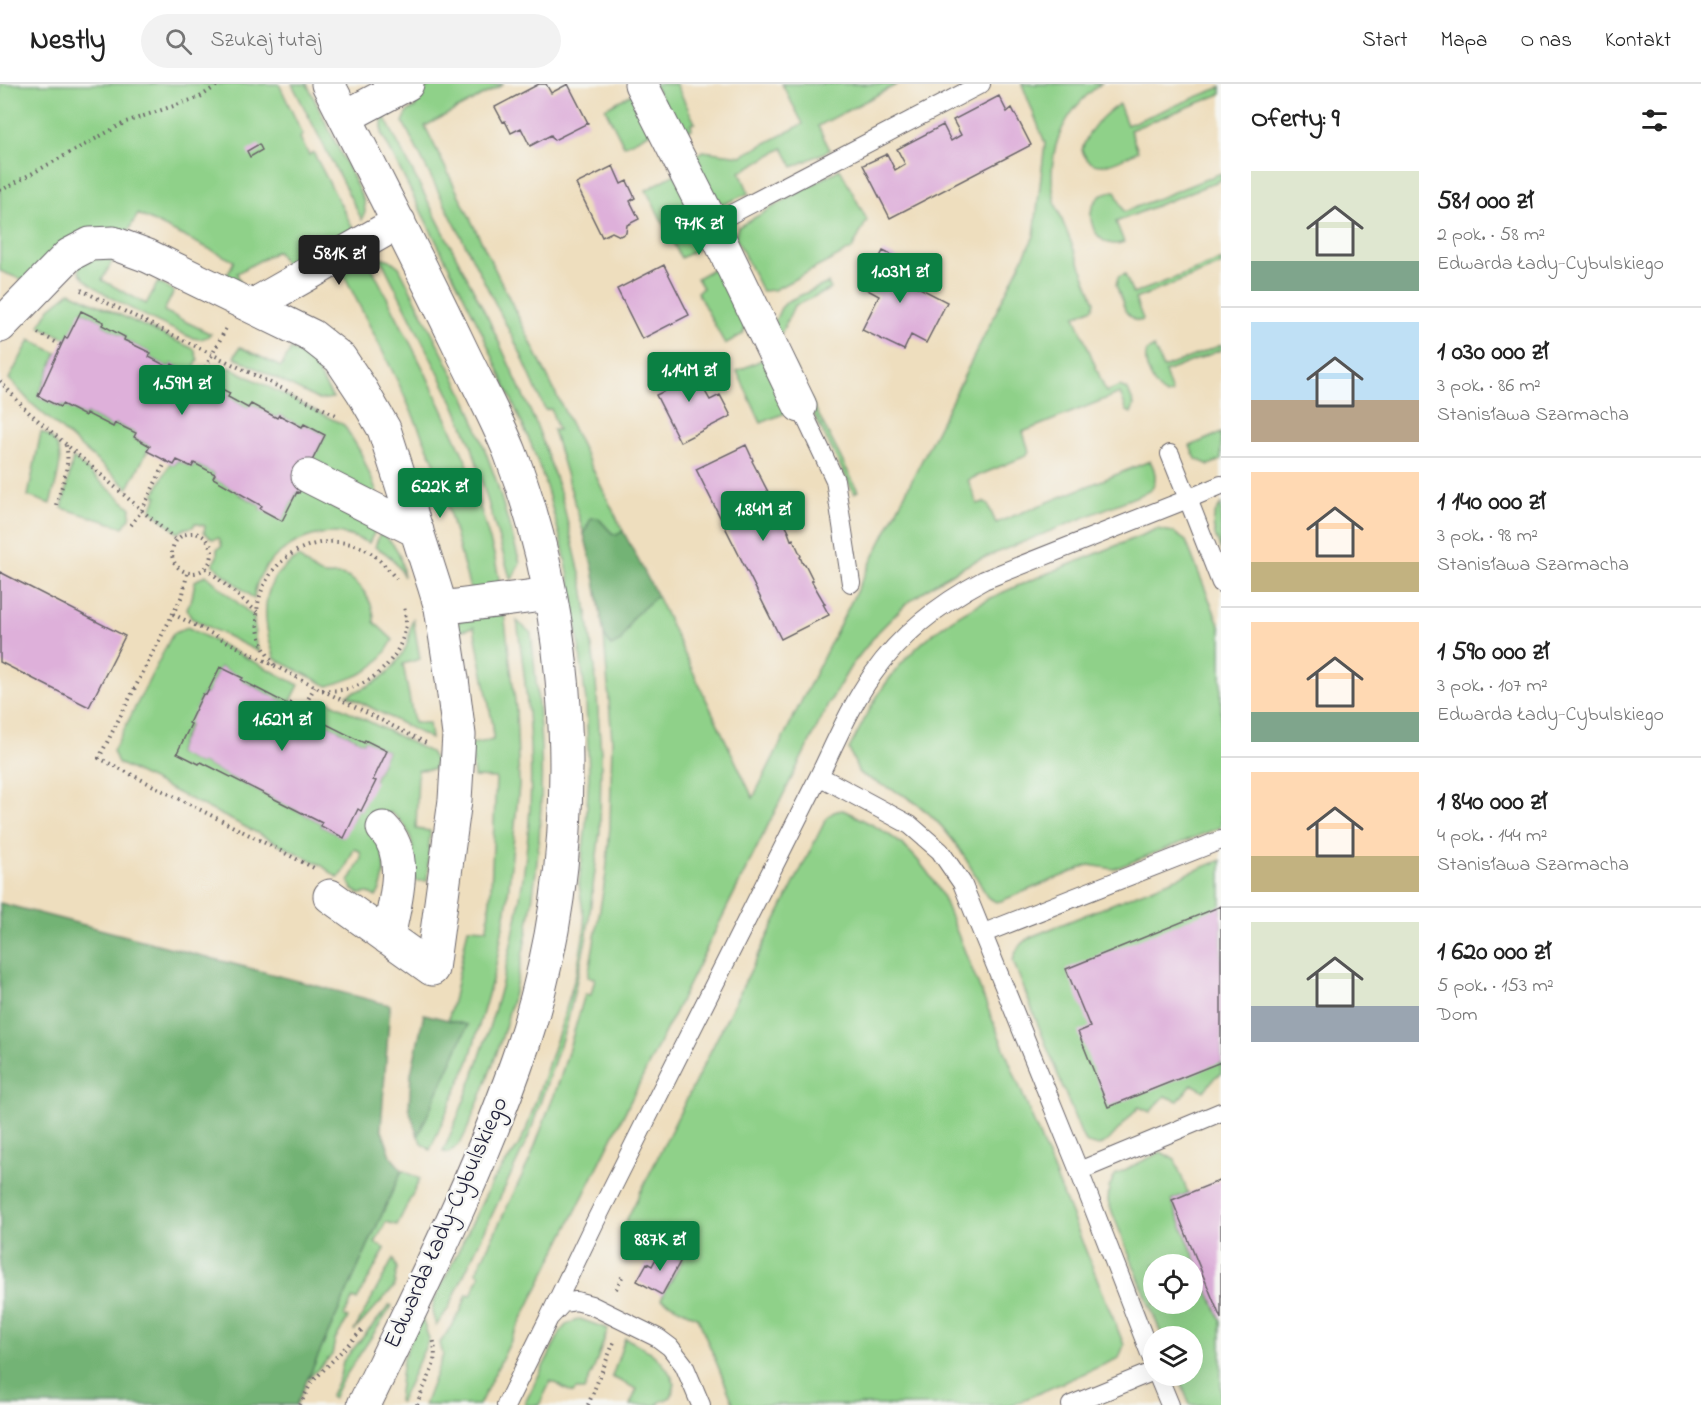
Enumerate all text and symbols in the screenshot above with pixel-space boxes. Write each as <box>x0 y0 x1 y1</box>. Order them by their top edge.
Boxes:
search box <box>141 14 561 68</box>
text: Nestly <box>30 21 105 62</box>
icon: search <box>162 25 195 58</box>
text: Szukaj tutaj <box>210 25 321 57</box>
text: Start <box>1362 26 1408 56</box>
text: Mapa <box>1441 26 1487 56</box>
text: O nas <box>1520 26 1572 56</box>
text: Kontakt <box>1605 26 1671 56</box>
text: Oferty: 9 <box>1251 101 1340 139</box>
icon: filters <box>1638 104 1671 137</box>
text: 581 000 zł <box>1437 183 1533 221</box>
icon: home <box>1299 195 1371 267</box>
pin: 971K zł <box>644 205 754 256</box>
text: 971K zł <box>675 210 723 239</box>
text: 2 pok. · 58 m² <box>1437 221 1545 250</box>
pin: 581K zł <box>284 235 394 286</box>
text: 581K zł <box>313 240 365 269</box>
text: Edwarda Łady-Cybulskiego <box>1437 250 1664 279</box>
pin: 1.03M zł <box>838 253 962 304</box>
text: 1.03M zł <box>871 258 929 287</box>
text: 1 030 000 zł <box>1437 334 1548 372</box>
icon: home <box>1299 346 1371 418</box>
pin: 1.14M zł <box>627 352 751 403</box>
text: 1.14M zł <box>661 357 717 386</box>
pin: 1.59M zł <box>120 365 244 416</box>
text: 1.59M zł <box>153 370 211 399</box>
text: 3 pok. · 86 m² <box>1437 372 1541 401</box>
text: Stanisława Szarmacha <box>1437 401 1629 430</box>
pin: 622K zł <box>385 468 495 519</box>
text: 622K zł <box>412 473 468 502</box>
text: 1 140 000 zł <box>1437 484 1545 522</box>
pin: 1.84M zł <box>701 491 825 542</box>
text: 1.84M zł <box>735 496 791 525</box>
icon: home <box>1299 496 1371 568</box>
text: 3 pok. · 98 m² <box>1437 522 1538 551</box>
text: Stanisława Szarmacha <box>1437 551 1629 580</box>
text: 1 590 000 zł <box>1437 634 1549 672</box>
icon: home <box>1299 646 1371 718</box>
text: 3 pok. · 107 m² <box>1437 672 1548 701</box>
pin: 1.62M zł <box>220 701 344 752</box>
text: Edwarda Łady-Cybulskiego <box>1437 701 1664 730</box>
text: 1.62M zł <box>252 706 312 735</box>
text: 1 840 000 zł <box>1437 784 1547 822</box>
icon: home <box>1299 796 1371 868</box>
text: 4 pok. · 144 m² <box>1437 822 1547 851</box>
text: Stanisława Szarmacha <box>1437 851 1629 880</box>
text: 1 620 000 zł <box>1437 934 1551 972</box>
icon: home <box>1299 946 1371 1018</box>
text: 5 pok. · 153 m² <box>1437 972 1554 1001</box>
text: Dom <box>1437 1001 1478 1030</box>
street label: Edwarda Łady-Cybulskiego <box>376 1092 519 1355</box>
pin: 887K zł <box>605 1221 715 1272</box>
text: 887K zł <box>635 1226 685 1255</box>
map controls <box>1143 1254 1203 1386</box>
button: locate <box>1143 1254 1203 1314</box>
button: layers <box>1143 1326 1203 1386</box>

